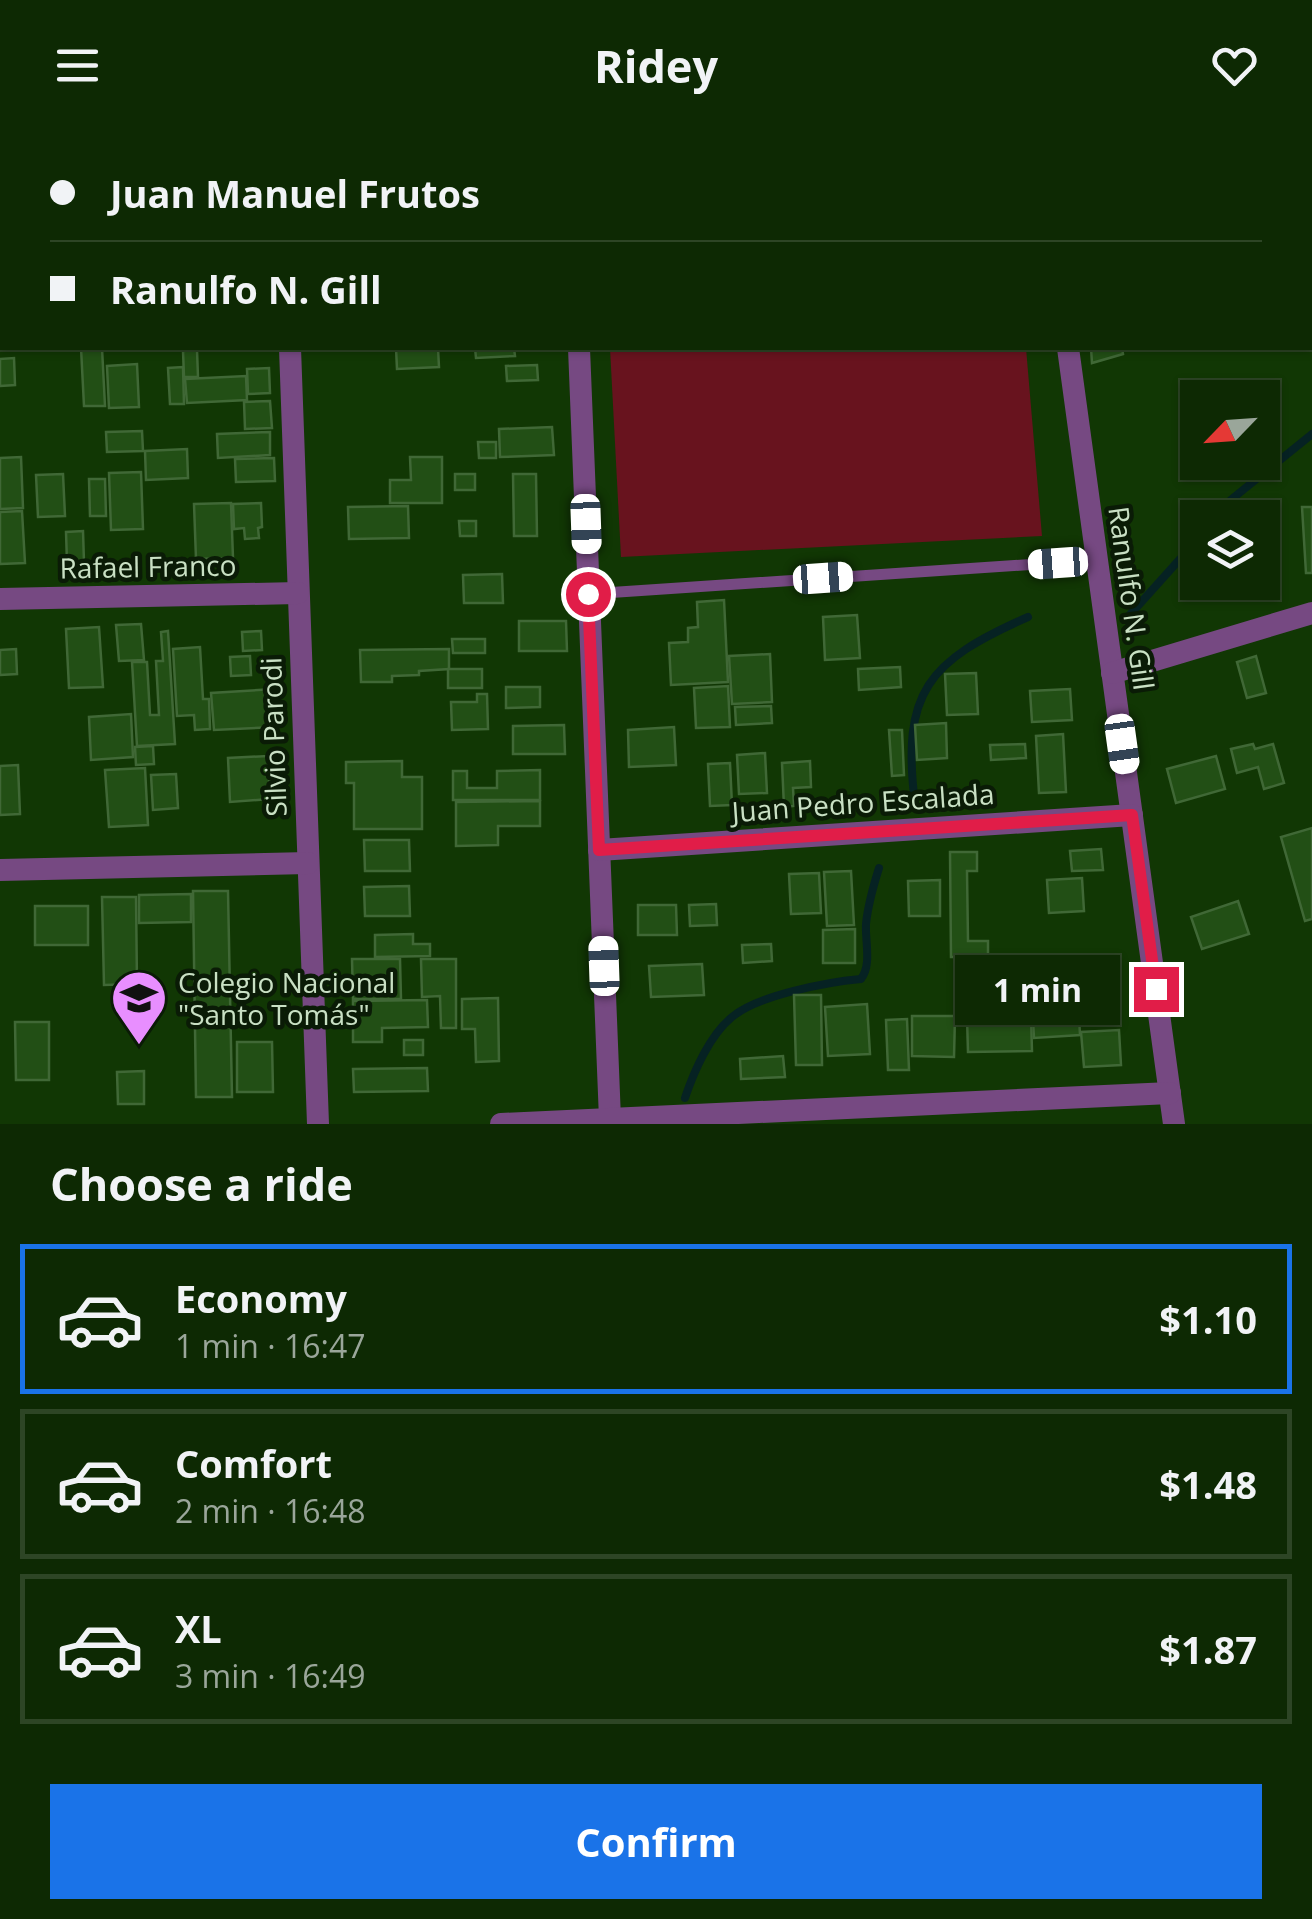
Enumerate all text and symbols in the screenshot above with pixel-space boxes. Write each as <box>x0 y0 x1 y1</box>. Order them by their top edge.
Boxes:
text: Ridey <box>594 35 718 96</box>
icon: menu <box>50 38 105 93</box>
icon: heart <box>1207 38 1262 93</box>
text: Juan Manuel Frutos <box>110 167 480 219</box>
text: Ranulfo N. Gill <box>110 263 382 315</box>
north arrow <box>1180 380 1280 480</box>
map controls <box>1180 380 1280 600</box>
car <box>570 493 602 555</box>
button: layers <box>1180 500 1280 600</box>
street label: Ranulfo N. Gill <box>1100 504 1164 692</box>
street label: Rafael Franco <box>59 545 237 587</box>
car <box>1027 546 1089 580</box>
car <box>792 561 854 595</box>
route start <box>566 572 611 617</box>
street label: Silvio Parodi <box>251 657 295 817</box>
car <box>1103 712 1141 776</box>
street label: Juan Pedro Escalada <box>727 774 996 830</box>
car <box>588 935 620 997</box>
callout: 1 min <box>956 954 1121 1024</box>
place label: Colegio Nacional "Santo Tomás" <box>178 963 395 1033</box>
route end <box>1134 967 1179 1012</box>
school or university icon: Colegio Nacional "Santo Tomás" <box>109 968 169 1047</box>
text: 1 min <box>993 968 1082 1011</box>
text: Choose a ride <box>50 1153 353 1214</box>
text: Economy <box>175 1272 347 1324</box>
icon: car <box>55 1274 145 1364</box>
text: $1.10 <box>1159 1293 1257 1345</box>
text: 1 min · 16:47 <box>175 1324 366 1367</box>
text: Comfort <box>175 1437 332 1489</box>
icon: car <box>55 1439 145 1529</box>
text: $1.48 <box>1159 1458 1257 1510</box>
text: 2 min · 16:48 <box>175 1489 366 1532</box>
text: XL <box>175 1602 222 1654</box>
icon: car <box>55 1604 145 1694</box>
text: $1.87 <box>1159 1623 1257 1675</box>
text: 3 min · 16:49 <box>175 1654 366 1697</box>
button: Confirm <box>50 1784 1262 1899</box>

